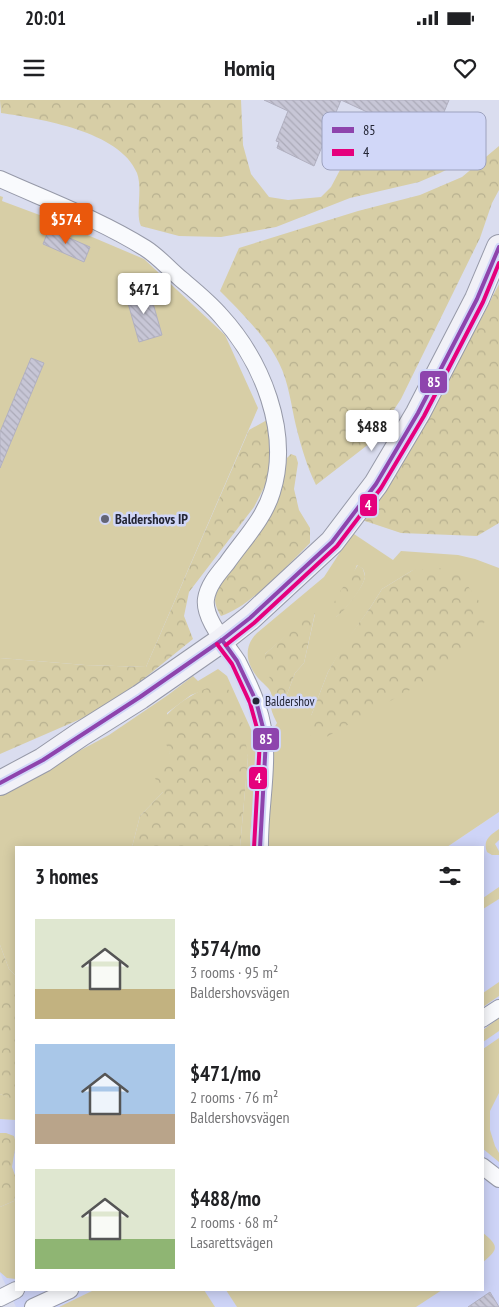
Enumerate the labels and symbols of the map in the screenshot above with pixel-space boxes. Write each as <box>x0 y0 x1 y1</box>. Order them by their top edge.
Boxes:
legend <box>322 112 486 170</box>
text: 85 <box>363 121 376 139</box>
text: 4 <box>363 143 370 161</box>
pin: $574 <box>36 202 96 245</box>
pin: $471 <box>114 272 174 315</box>
line badge: 85 <box>419 370 448 394</box>
text: 85 <box>427 373 441 391</box>
pin: $488 <box>342 410 402 452</box>
line badge: 4 <box>359 493 378 517</box>
text: 4 <box>365 496 372 514</box>
place label: Baldershovs IP <box>115 510 188 528</box>
marker: Baldershovs IP <box>99 513 111 525</box>
place label: Baldershov <box>265 693 315 710</box>
marker: Baldershov <box>251 696 261 706</box>
line badge: 85 <box>252 727 280 751</box>
text: 85 <box>259 730 273 748</box>
line badge: 4 <box>248 766 268 790</box>
text: 4 <box>255 769 262 787</box>

